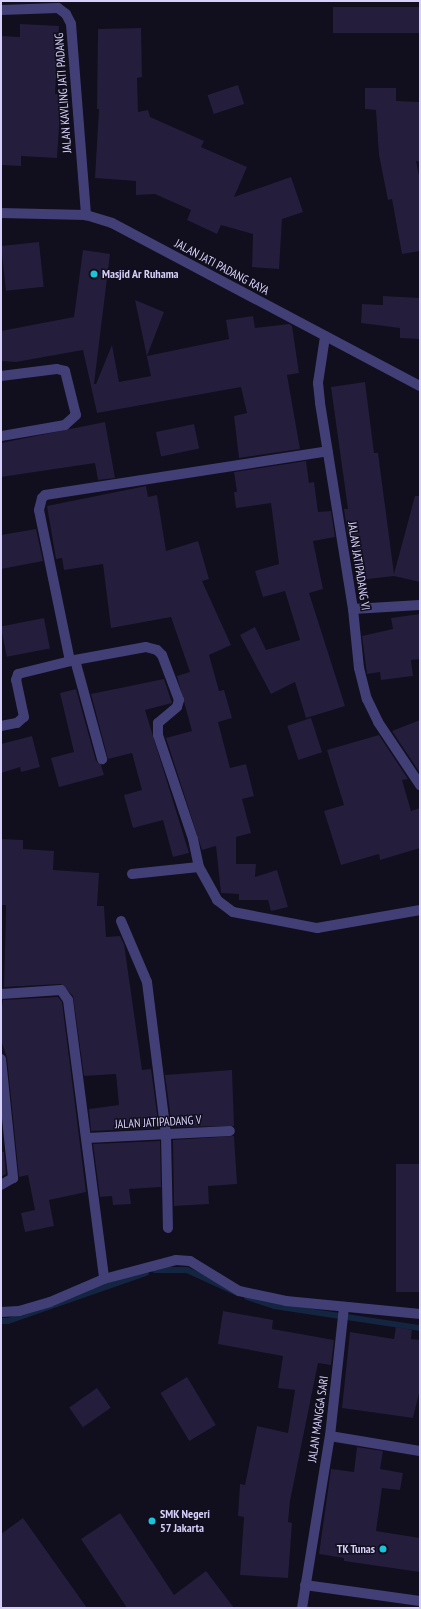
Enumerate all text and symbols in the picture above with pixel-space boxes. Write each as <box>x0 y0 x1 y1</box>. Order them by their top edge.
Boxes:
street label: JALAN KAVLING JATI PADANG <box>52 32 74 154</box>
street label: JALAN JATI PADANG RAYA <box>172 236 272 298</box>
place label: Masjid Ar Ruhama <box>102 267 179 281</box>
marker: Masjid Ar Ruhama <box>89 269 99 279</box>
street label: JALAN JATIPADANG VI <box>345 521 373 611</box>
street label: JALAN JATIPADANG V <box>114 1113 202 1131</box>
street label: JALAN MANGGA SARI <box>305 1375 331 1463</box>
place label: SMK Negeri 57 Jakarta <box>160 1507 210 1535</box>
marker: SMK Negeri 57 Jakarta <box>147 1516 157 1526</box>
place label: TK Tunas <box>336 1542 375 1556</box>
marker: TK Tunas <box>378 1544 388 1554</box>

